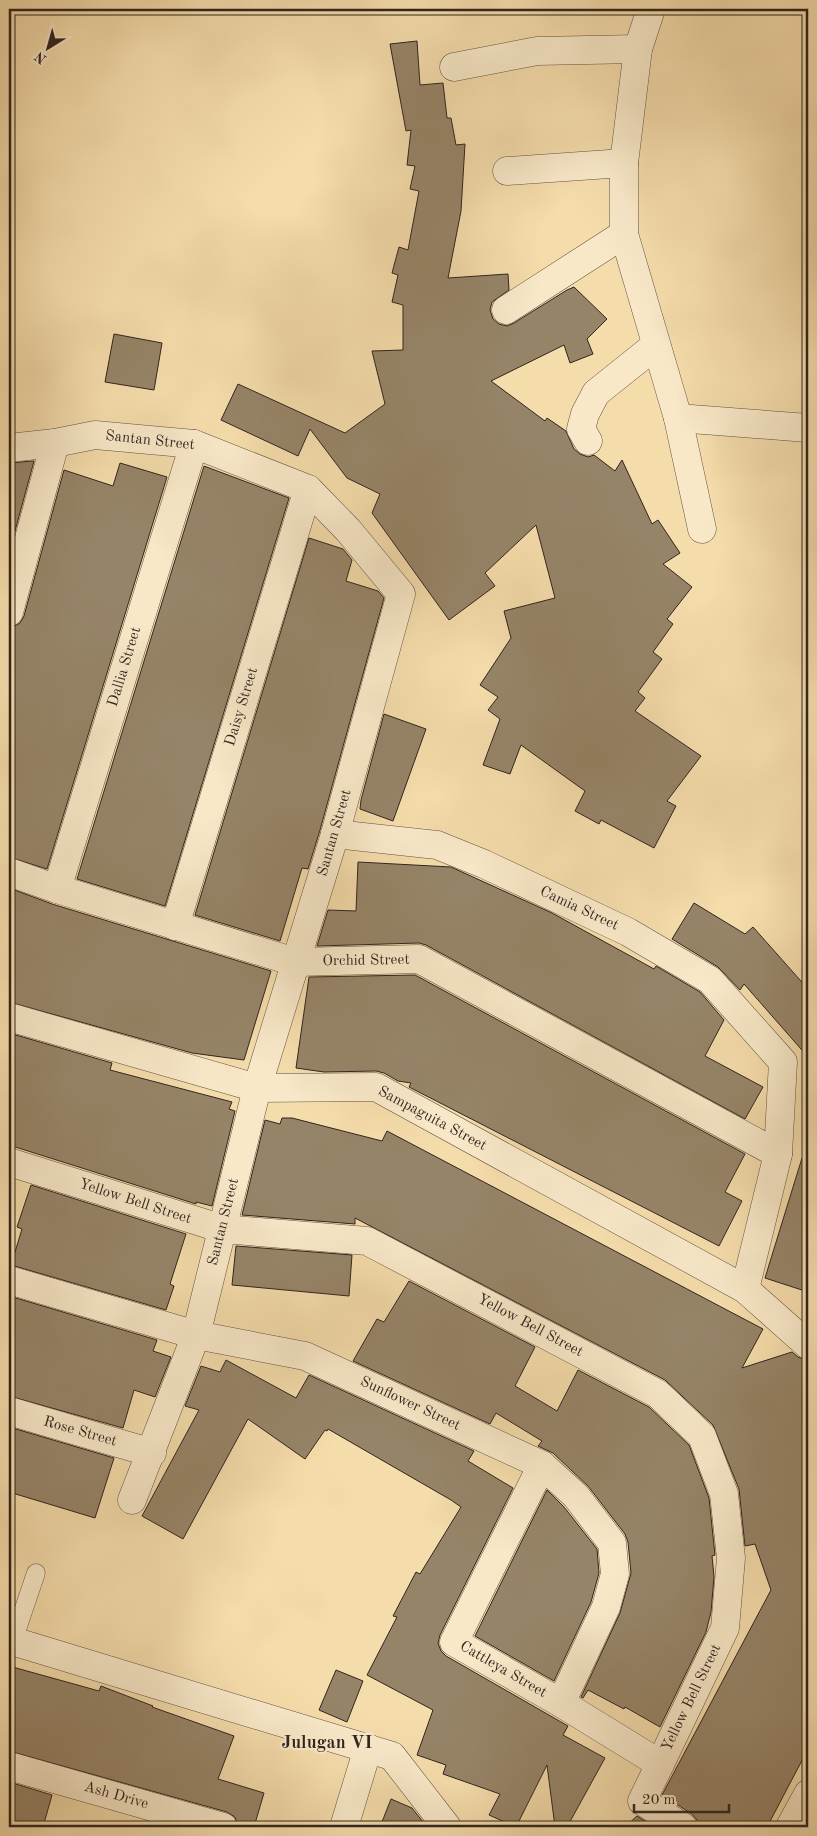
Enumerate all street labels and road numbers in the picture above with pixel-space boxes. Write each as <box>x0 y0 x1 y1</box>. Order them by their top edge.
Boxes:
street label: Santan Street <box>105 429 195 453</box>
street label: Dallia Street <box>106 625 144 709</box>
street label: Daisy Street <box>223 666 261 748</box>
street label: Santan Street <box>315 788 355 878</box>
street label: Camia Street <box>537 884 621 934</box>
street label: Orchid Street <box>322 953 410 969</box>
street label: Sampaguita Street <box>375 1084 489 1154</box>
street label: Yellow Bell Street <box>77 1177 193 1227</box>
street label: Santan Street <box>206 1177 242 1267</box>
street label: Yellow Bell Street <box>475 1292 585 1360</box>
street label: Sunflower Street <box>358 1374 462 1434</box>
street label: Rose Street <box>42 1414 118 1450</box>
street label: Cattleya Street <box>457 1639 549 1701</box>
street label: Yellow Bell Street <box>660 1642 724 1754</box>
street label: Ash Drive <box>82 1780 150 1812</box>

